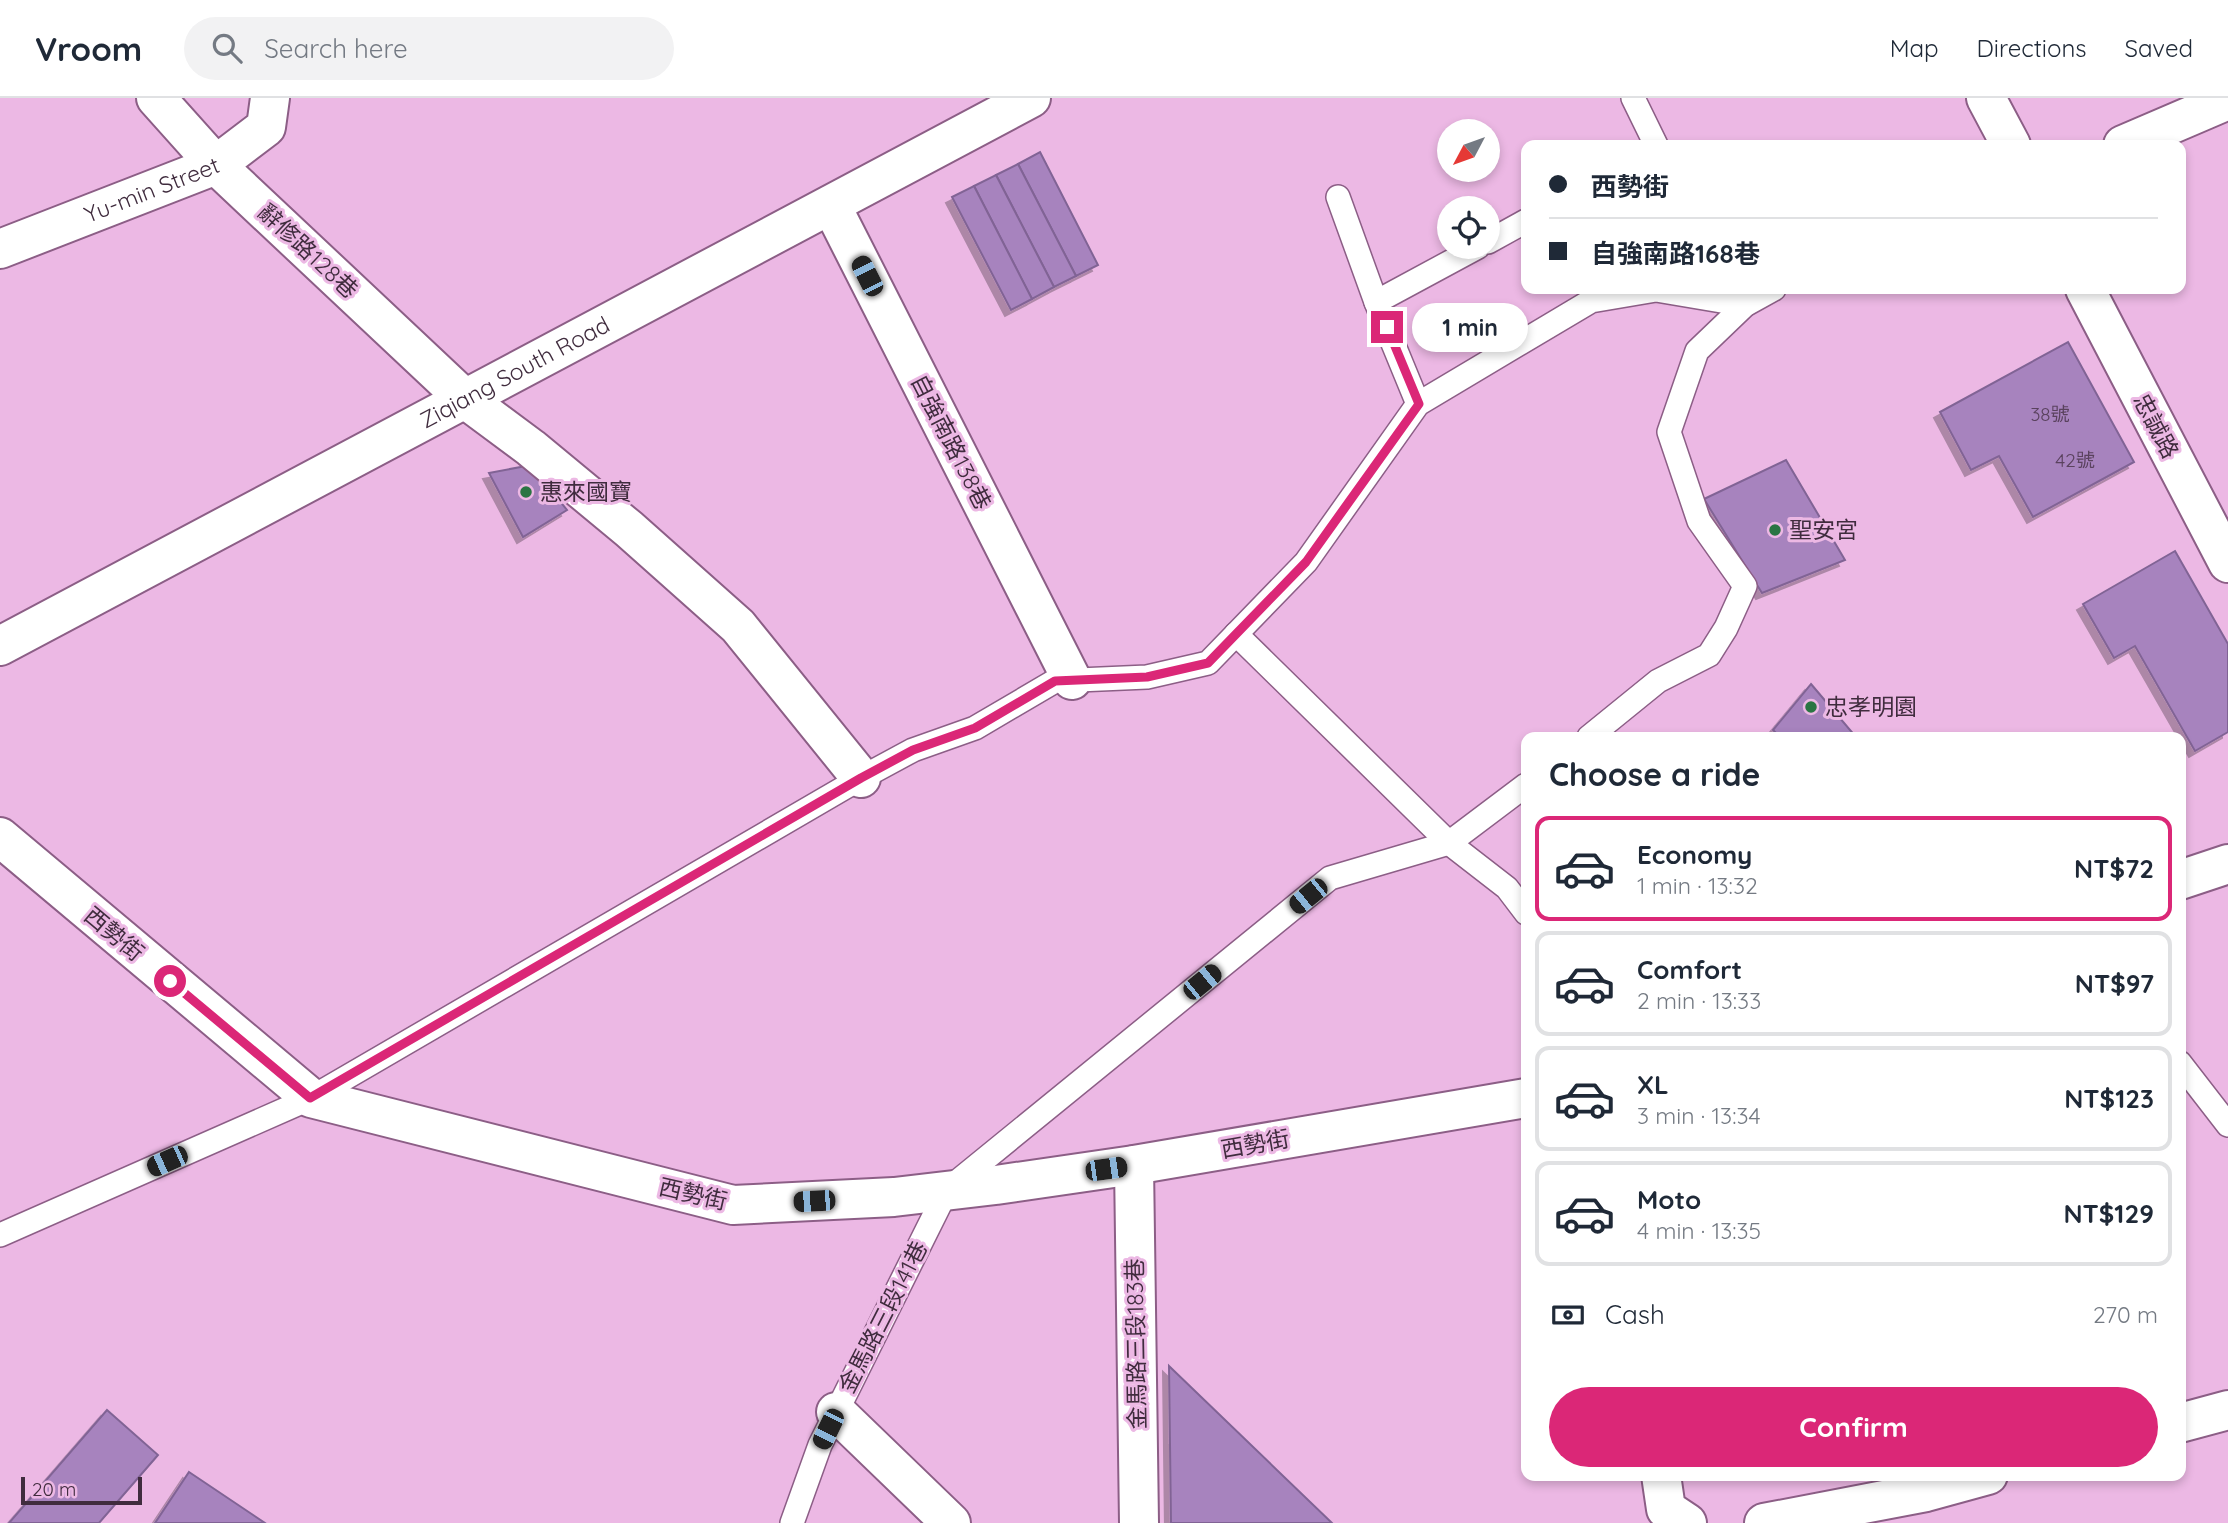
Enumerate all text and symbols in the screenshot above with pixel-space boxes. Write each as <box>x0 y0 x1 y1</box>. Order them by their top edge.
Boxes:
search box <box>184 17 674 80</box>
text: Vroom <box>35 28 142 69</box>
icon: search <box>208 29 246 67</box>
text: Search here <box>264 32 408 65</box>
text: Map <box>1890 33 1939 63</box>
text: Directions <box>1977 33 2087 63</box>
text: Saved <box>2125 33 2193 63</box>
north arrow <box>1437 119 1500 182</box>
map controls <box>1437 119 1500 259</box>
street label: Yu-min Street <box>80 150 224 229</box>
text: 西勢街 <box>1591 170 1669 203</box>
button: locate <box>1437 196 1500 259</box>
street label: 辭修路128巷 <box>252 197 364 304</box>
text: 自強南路168巷 <box>1591 237 1760 270</box>
car <box>849 253 886 299</box>
callout: 1 min <box>1412 302 1527 352</box>
street label: Ziqiang South Road <box>415 310 614 434</box>
route end <box>1371 311 1403 343</box>
text: 1 min <box>1442 313 1498 342</box>
street label: 自強南路138巷 <box>905 369 998 514</box>
street label: 忠誠路 <box>2127 388 2185 463</box>
house number: 38號 <box>2030 402 2070 426</box>
house number: 42號 <box>2055 448 2095 472</box>
place label: 惠來國寶 <box>540 477 632 506</box>
marker: 惠來國寶 <box>518 484 534 500</box>
place label: 聖安宮 <box>1789 515 1858 544</box>
marker: 聖安宮 <box>1767 522 1783 538</box>
place label: 忠孝明園 <box>1825 692 1917 721</box>
marker: 忠孝明園 <box>1803 699 1819 715</box>
text: Choose a ride <box>1549 754 1761 794</box>
icon: car <box>1553 837 1616 900</box>
text: Economy <box>1637 838 1752 871</box>
text: NT$72 <box>2074 852 2154 885</box>
text: 1 min · 13:32 <box>1637 871 1758 900</box>
car <box>1286 875 1331 917</box>
street label: 西勢街 <box>79 900 150 967</box>
icon: car <box>1553 952 1616 1015</box>
text: Comfort <box>1637 953 1742 986</box>
car <box>1180 961 1225 1003</box>
route start <box>154 965 186 997</box>
text: NT$97 <box>2075 967 2154 1000</box>
text: 2 min · 13:33 <box>1637 986 1761 1015</box>
icon: car <box>1553 1067 1616 1130</box>
text: XL <box>1637 1068 1669 1101</box>
text: NT$123 <box>2064 1082 2154 1115</box>
text: 3 min · 13:34 <box>1637 1101 1761 1130</box>
street label: 西勢街 <box>1218 1123 1291 1164</box>
car <box>144 1143 191 1179</box>
car <box>1084 1156 1129 1182</box>
street label: 西勢街 <box>656 1172 730 1215</box>
icon: car <box>1553 1182 1616 1245</box>
text: Moto <box>1637 1183 1701 1216</box>
car <box>793 1189 836 1213</box>
text: NT$129 <box>2063 1197 2154 1230</box>
text: 4 min · 13:35 <box>1637 1216 1761 1245</box>
street label: 金馬路三段141巷 <box>832 1236 933 1398</box>
street label: 金馬路三段183巷 <box>1120 1258 1151 1430</box>
icon: cash <box>1549 1296 1587 1334</box>
text: Cash <box>1605 1298 1665 1331</box>
text: 270 m <box>2093 1300 2158 1329</box>
button: Confirm <box>1549 1387 2158 1467</box>
car <box>810 1406 847 1452</box>
scale bar <box>21 1474 142 1506</box>
text: 20 m <box>32 1477 76 1501</box>

